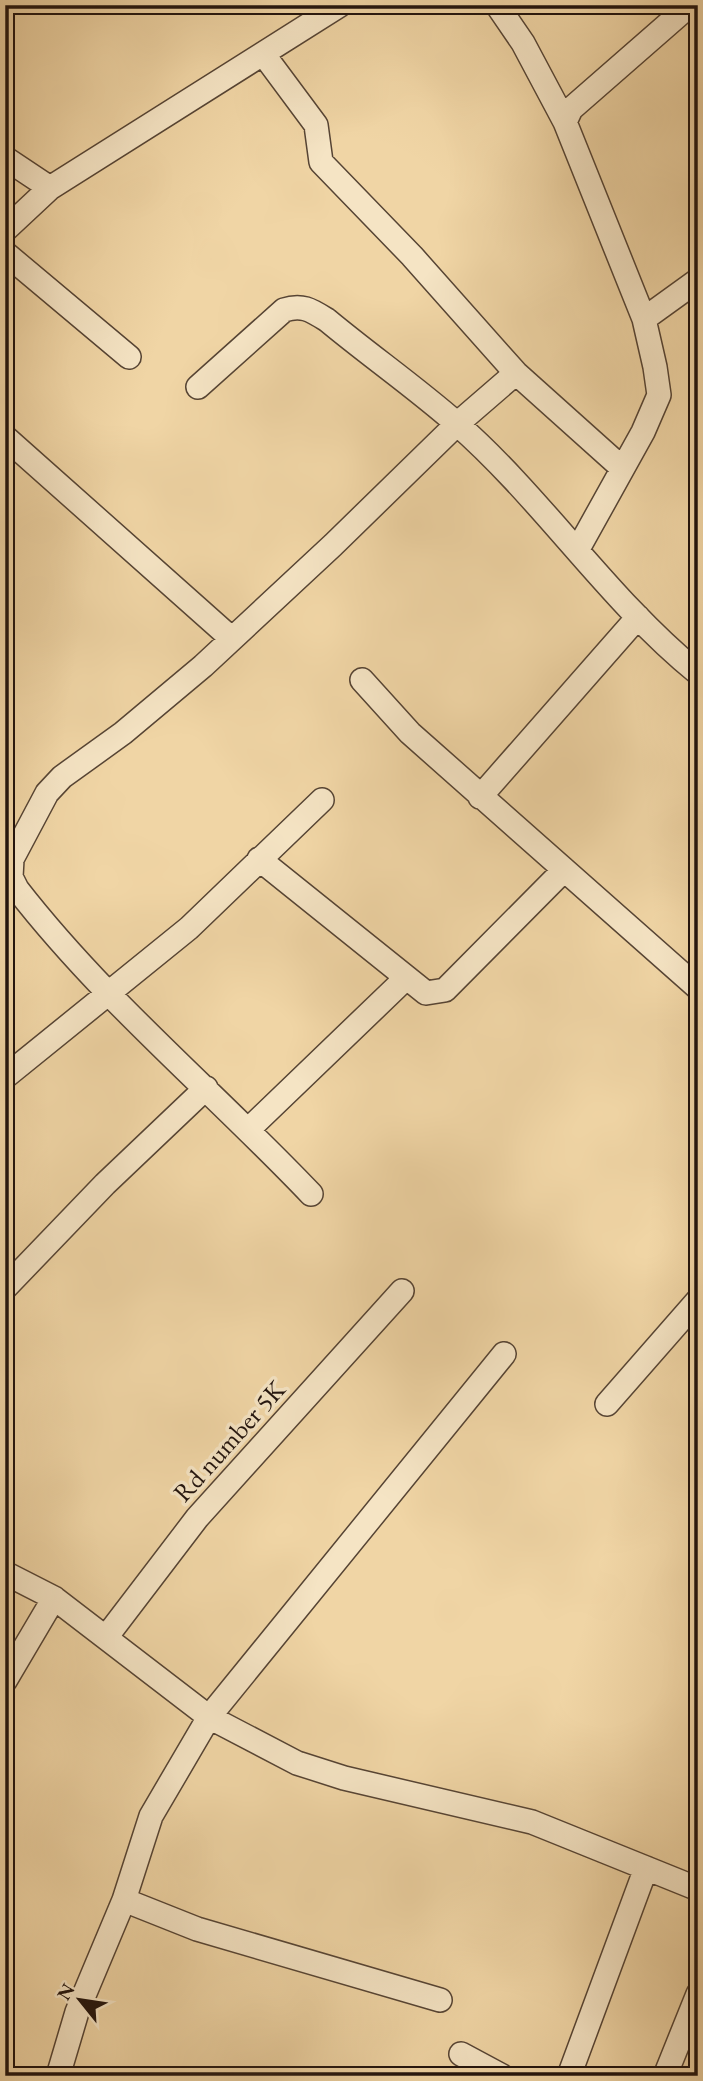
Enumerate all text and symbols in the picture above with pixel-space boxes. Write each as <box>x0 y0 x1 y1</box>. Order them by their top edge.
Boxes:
street label: Rd number 5K <box>165 1373 293 1509</box>
north arrow <box>46 1966 116 2036</box>
text: N <box>51 1978 81 2005</box>

